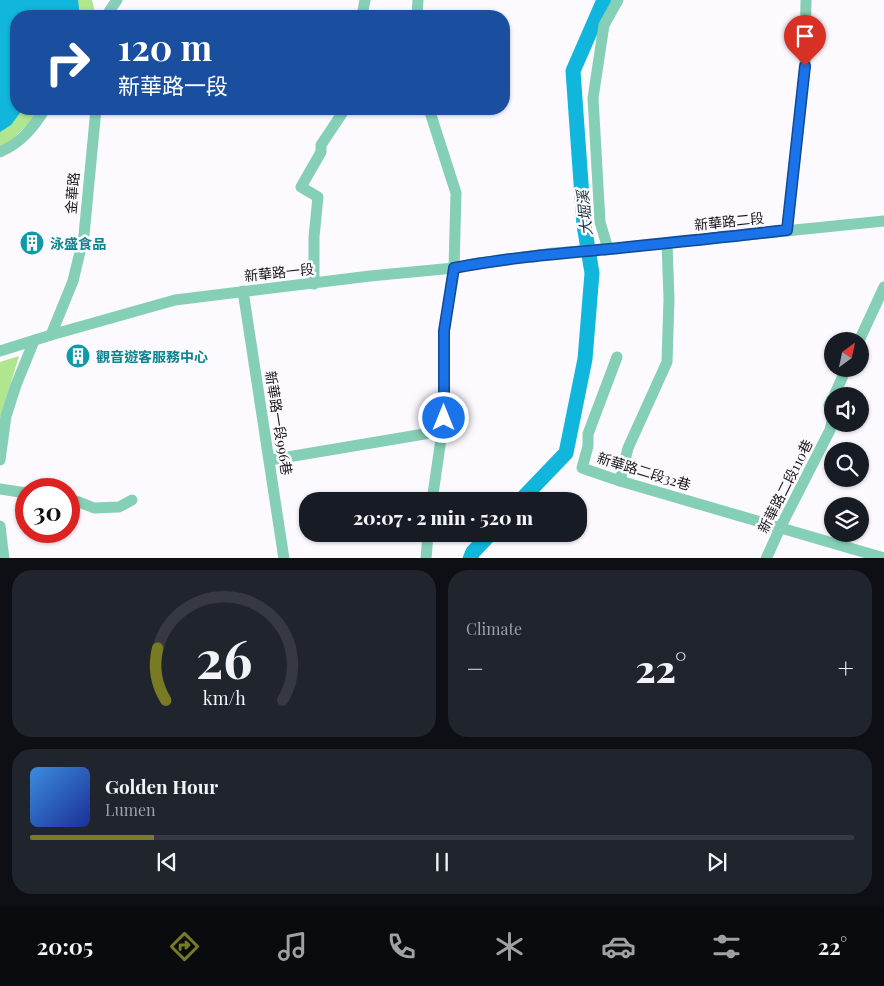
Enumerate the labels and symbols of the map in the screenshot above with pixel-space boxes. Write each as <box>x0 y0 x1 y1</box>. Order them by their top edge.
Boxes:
pin <box>784 15 826 66</box>
street label: 金華路 <box>61 171 83 215</box>
water label: 大堀溪 <box>572 188 596 236</box>
street label: 新華路二段 <box>693 208 765 234</box>
building icon: 泳盛食品 <box>19 230 45 256</box>
place label: 泳盛食品 <box>50 234 106 253</box>
street label: 新華路一段 <box>243 259 315 285</box>
north arrow <box>824 332 869 378</box>
building icon: 觀音遊客服務中心 <box>65 343 91 369</box>
place label: 觀音遊客服務中心 <box>96 347 208 366</box>
street label: 新華路一段996巷 <box>261 369 297 477</box>
position arrow <box>417 391 469 443</box>
street label: 新華路二段110巷 <box>753 436 817 536</box>
street label: 新華路二段32巷 <box>595 448 693 494</box>
speed limit sign: 30 <box>15 478 80 543</box>

